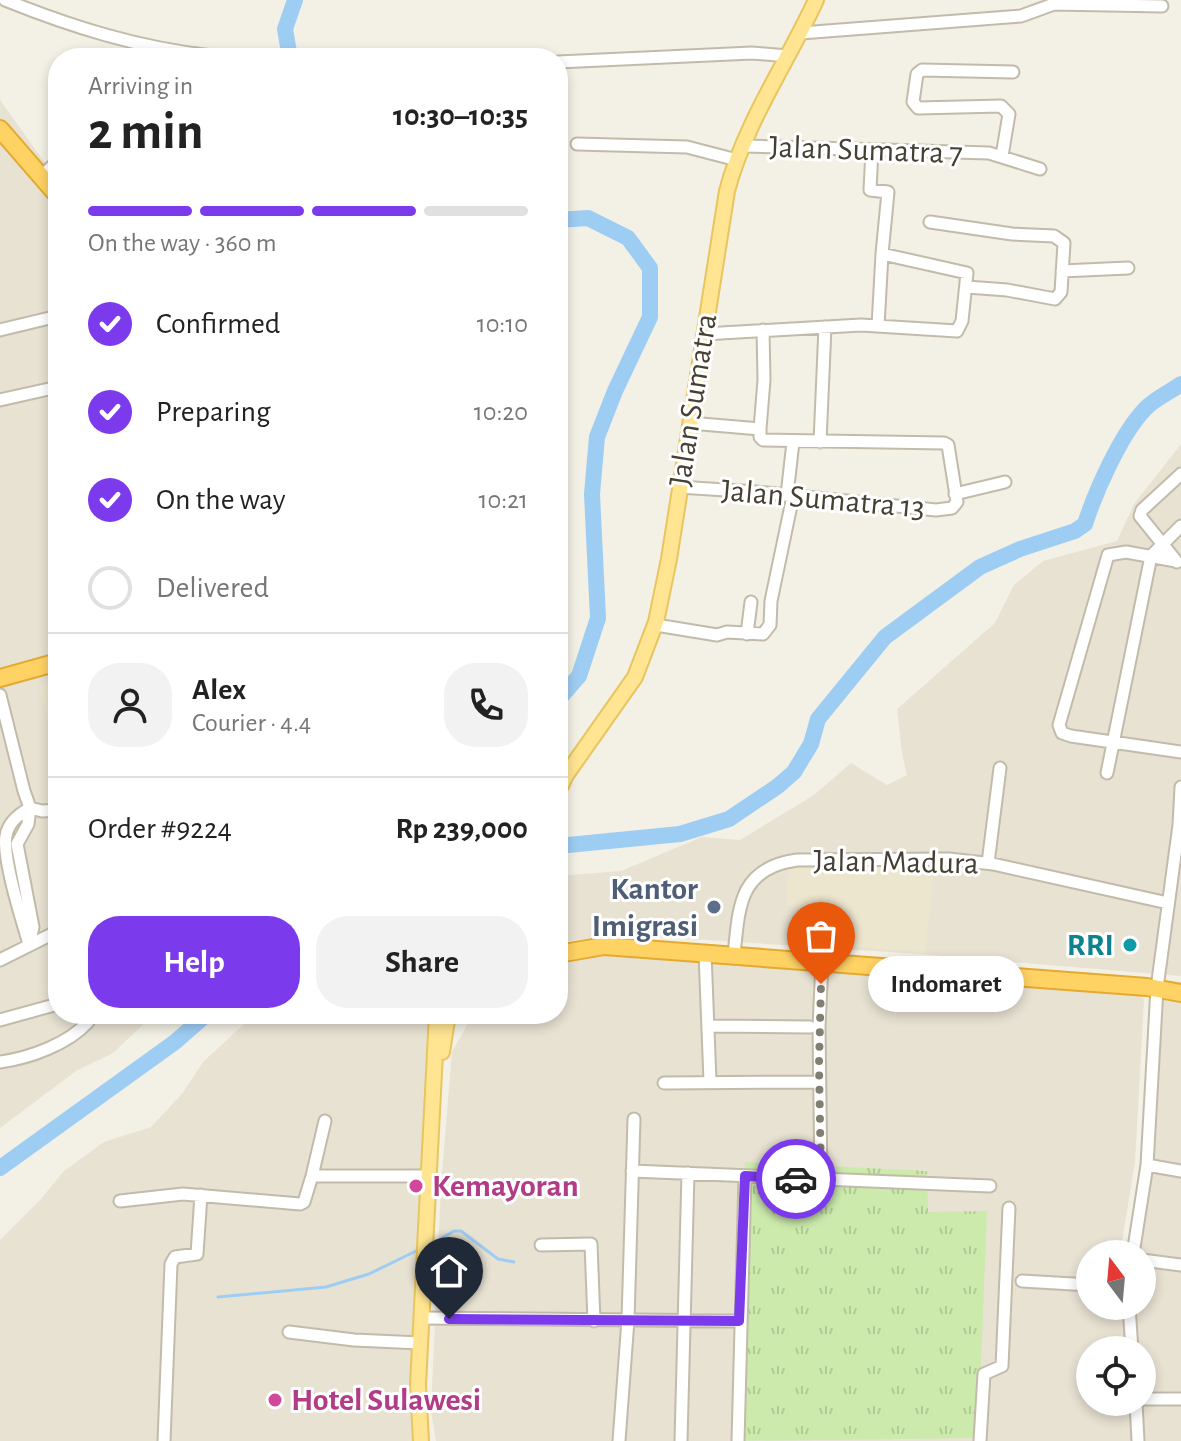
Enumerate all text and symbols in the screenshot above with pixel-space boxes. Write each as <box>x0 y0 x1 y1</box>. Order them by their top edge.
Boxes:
text: Arriving in <box>88 73 193 99</box>
text: 10:30–10:35 <box>393 101 528 131</box>
text: 2 min <box>88 106 203 158</box>
street label: Jalan Sumatra 7 <box>769 131 963 169</box>
text: On the way · 360 m <box>88 230 276 256</box>
icon: check <box>88 302 132 346</box>
text: Confirmed <box>156 309 280 339</box>
text: 10:10 <box>477 311 528 337</box>
street label: Jalan Sumatra <box>664 311 722 489</box>
icon: check <box>88 390 132 434</box>
text: Preparing <box>156 397 271 427</box>
text: 10:20 <box>474 399 528 425</box>
street label: Jalan Sumatra 13 <box>720 474 926 524</box>
icon: check <box>88 478 132 522</box>
text: On the way <box>156 485 285 515</box>
text: 10:21 <box>479 487 528 513</box>
text: Delivered <box>156 573 269 603</box>
button: person <box>88 663 172 747</box>
button: phone <box>444 663 528 747</box>
text: Alex <box>192 675 246 705</box>
text: Courier · 4.4 <box>192 710 311 736</box>
text: Order #9224 <box>88 814 232 844</box>
text: Rp 239,000 <box>396 814 528 844</box>
street label: Jalan Madura <box>813 845 979 879</box>
place label: Kantor Imigrasi <box>592 873 698 942</box>
marker: Kantor Imigrasi <box>705 898 723 916</box>
pin <box>787 902 855 984</box>
icon: bag <box>799 914 843 958</box>
button: Help <box>88 916 300 1008</box>
button: Share <box>316 916 528 1008</box>
place label: RRI <box>1067 929 1114 961</box>
marker: RRI <box>1121 936 1139 954</box>
callout: Indomaret <box>869 956 1025 1012</box>
text: Indomaret <box>890 971 1002 997</box>
courier <box>756 1139 836 1219</box>
icon: car <box>774 1157 818 1201</box>
place label: Kemayoran <box>432 1170 579 1202</box>
marker: Kemayoran <box>407 1177 425 1195</box>
pin <box>415 1237 483 1319</box>
north arrow <box>1076 1240 1156 1320</box>
map controls <box>1076 1240 1156 1416</box>
icon: home <box>427 1249 471 1293</box>
button: locate <box>1076 1336 1156 1416</box>
place label: Hotel Sulawesi <box>291 1384 481 1416</box>
marker: Hotel Sulawesi <box>266 1391 284 1409</box>

